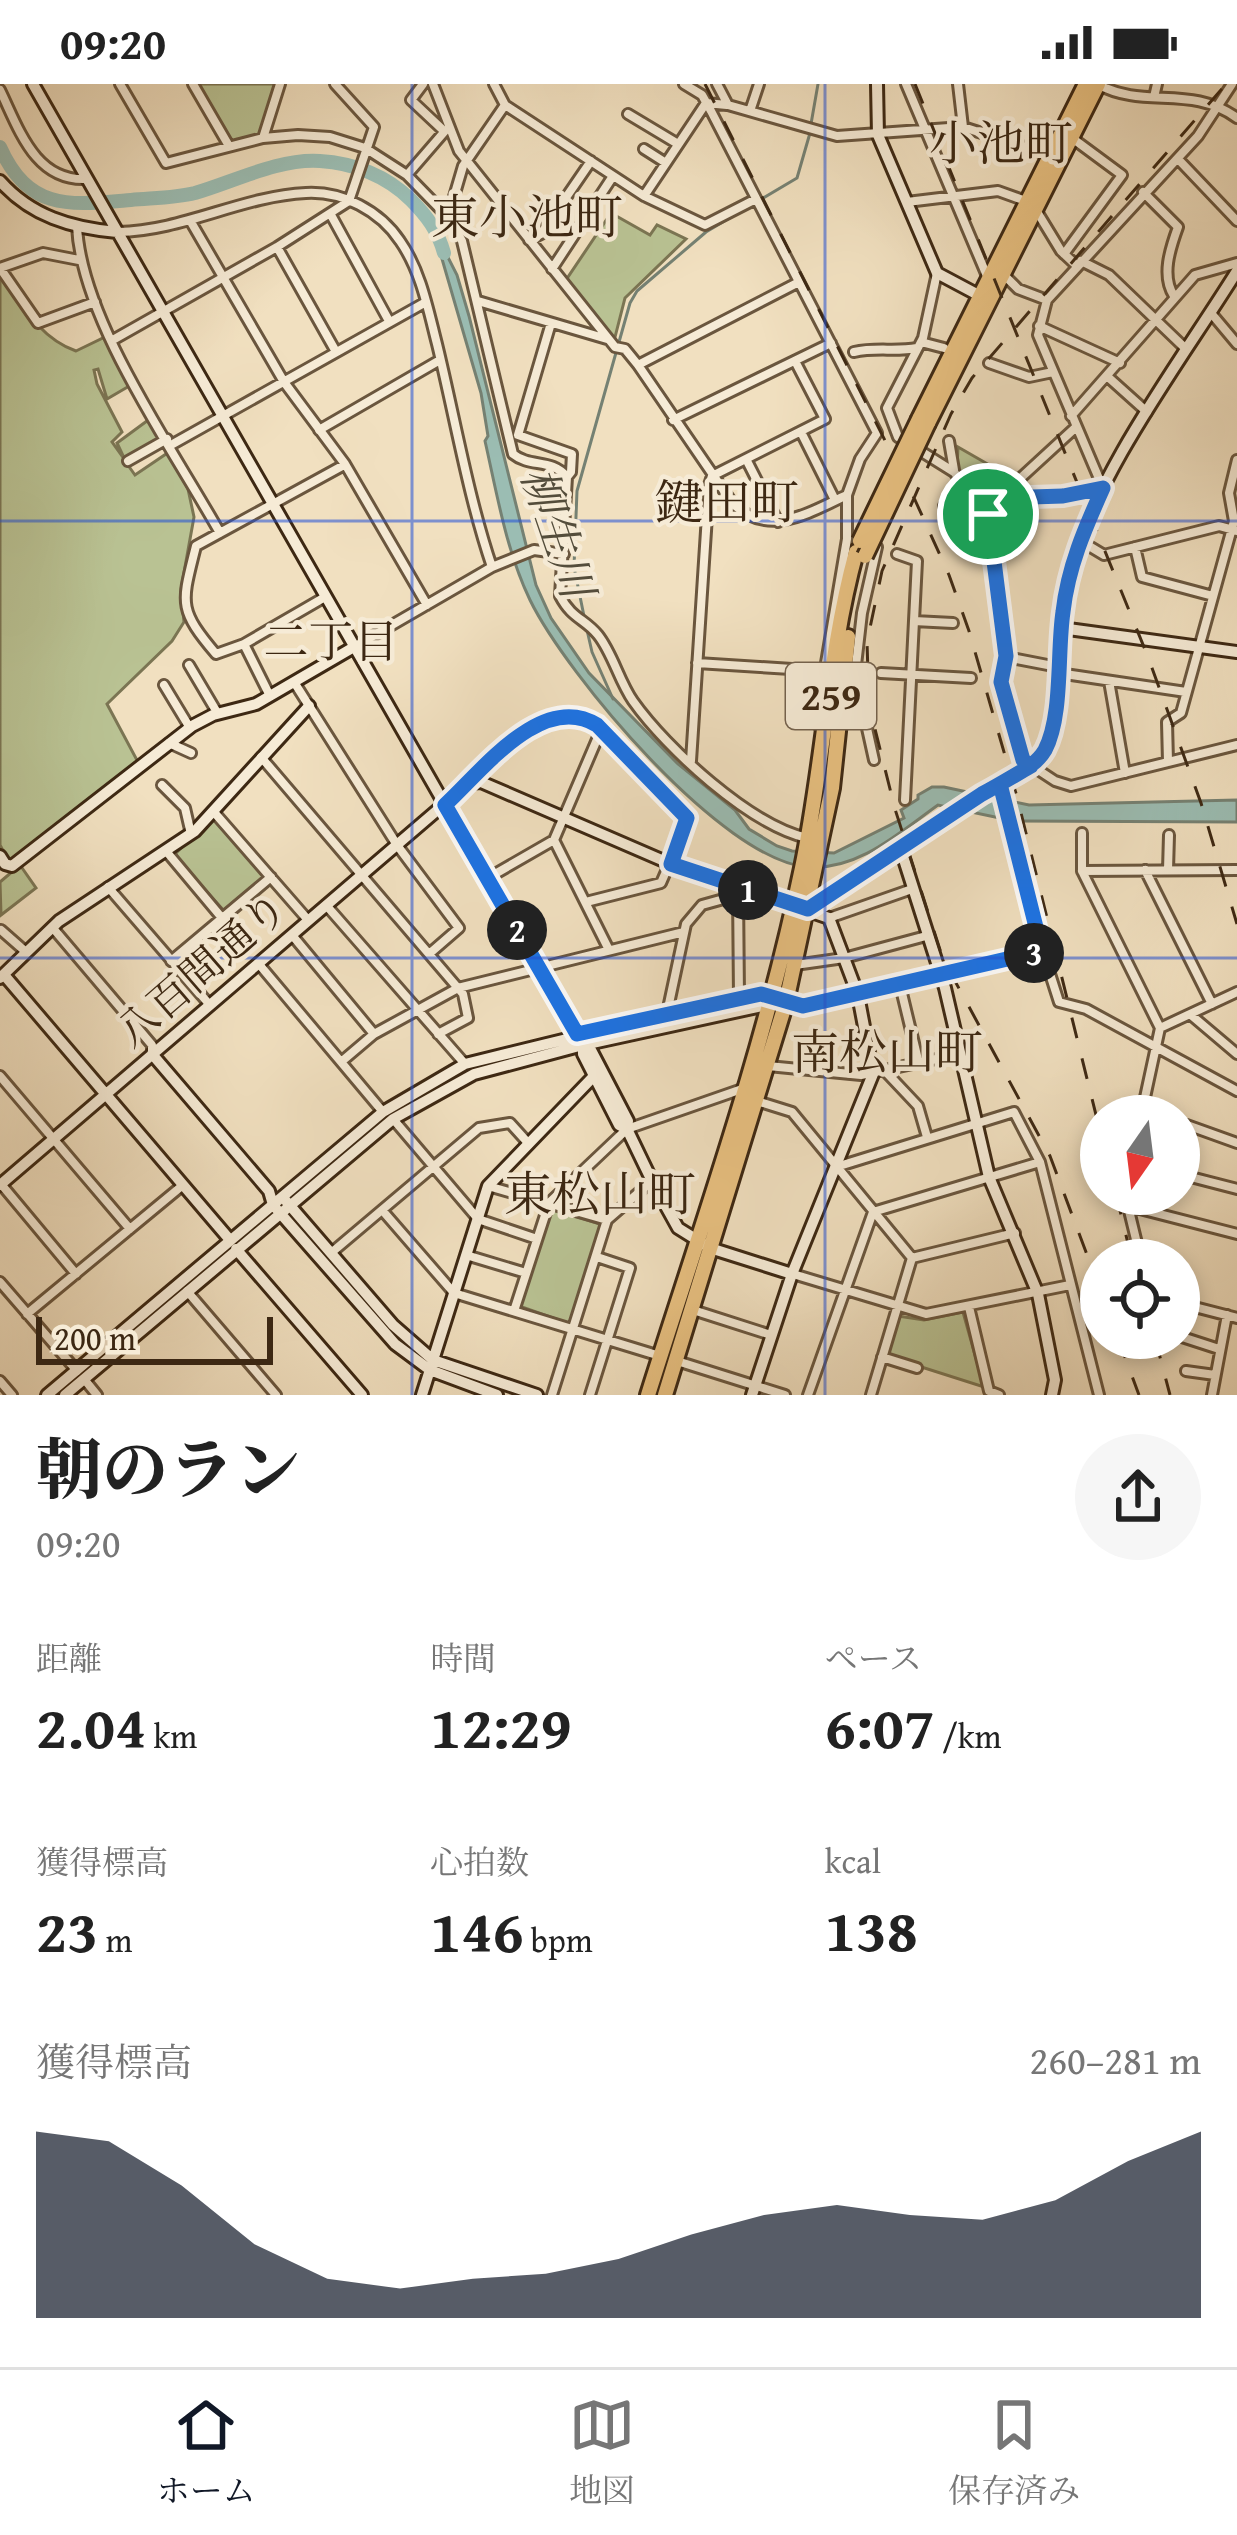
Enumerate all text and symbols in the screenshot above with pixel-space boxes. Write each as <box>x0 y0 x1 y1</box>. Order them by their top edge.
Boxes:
text: 09:20 <box>60 10 166 75</box>
district label: 小池町 <box>929 107 1073 178</box>
district label: 東小池町 <box>431 181 623 252</box>
water label: 柳生川 <box>506 457 613 611</box>
pin <box>937 463 1039 565</box>
district label: 鍵田町 <box>655 466 799 537</box>
icon: arrive <box>955 481 1021 547</box>
district label: 二丁目 <box>263 608 399 673</box>
road number: 259 <box>786 663 876 729</box>
pin: 1 <box>718 860 778 920</box>
text: 1 <box>739 866 757 914</box>
street label: 八百間通り <box>101 877 300 1061</box>
pin: 2 <box>487 900 547 960</box>
text: 2 <box>508 906 526 954</box>
pin: 3 <box>1004 923 1064 983</box>
text: 3 <box>1025 929 1043 977</box>
district label: 南松山町 <box>791 1016 983 1087</box>
north arrow <box>1080 1095 1200 1215</box>
map controls <box>1080 1095 1200 1359</box>
district label: 東松山町 <box>504 1158 696 1229</box>
button: locate <box>1080 1239 1200 1359</box>
scale bar <box>36 1311 273 1364</box>
text: 200 m <box>54 1314 136 1362</box>
text: 朝のラン <box>36 1420 300 1517</box>
button: share <box>1075 1434 1201 1560</box>
text: 09:20 <box>36 1514 121 1571</box>
text: 距離 <box>36 1634 102 1682</box>
text: 時間 <box>430 1634 496 1682</box>
text: ペース <box>825 1634 922 1682</box>
text: 2.04 <box>36 1682 146 1770</box>
text: 12:29 <box>430 1682 572 1770</box>
text: 6:07 <box>825 1682 935 1770</box>
text: km <box>146 1712 197 1760</box>
text: /km <box>935 1712 1001 1760</box>
text: kcal <box>825 1837 881 1885</box>
text: 獲得標高 <box>36 1838 168 1886</box>
text: 心拍数 <box>430 1838 529 1886</box>
text: 138 <box>825 1885 918 1973</box>
text: 23 <box>36 1886 98 1974</box>
text: 146 <box>430 1886 524 1974</box>
text: m <box>98 1916 132 1964</box>
text: bpm <box>524 1916 593 1964</box>
text: 260–281 m <box>1029 2031 1201 2088</box>
text: 獲得標高 <box>36 2033 192 2090</box>
tab: ホーム <box>157 2392 256 2514</box>
tab: 地図 <box>569 2392 635 2514</box>
tab: 保存済み <box>948 2392 1080 2514</box>

